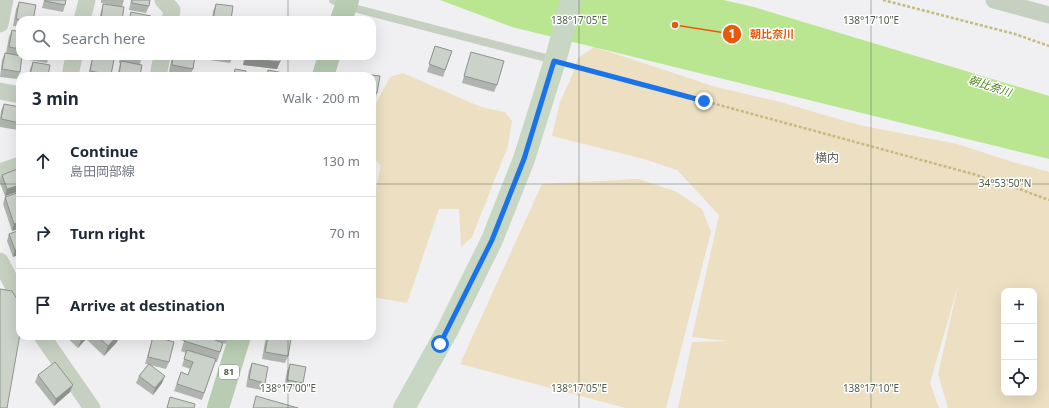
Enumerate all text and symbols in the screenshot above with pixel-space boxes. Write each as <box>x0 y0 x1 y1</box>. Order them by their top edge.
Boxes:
text: 138°17'05"E <box>551 13 607 27</box>
text: 138°17'10"E <box>843 13 899 27</box>
search box <box>16 16 376 60</box>
callout: 朝比奈川 <box>722 22 802 45</box>
text: 1 <box>729 25 735 42</box>
text: 朝比奈川 <box>750 26 794 41</box>
icon: search <box>30 27 52 49</box>
text: Search here <box>62 28 145 48</box>
water label: 朝比奈川 <box>967 72 1014 100</box>
text: 3 min <box>32 87 79 110</box>
text: Walk · 200 m <box>282 89 360 107</box>
route end <box>695 92 713 110</box>
text: Continue <box>70 141 138 161</box>
district label: 横内 <box>815 149 839 166</box>
icon: ahead <box>32 150 54 172</box>
text: 130 m <box>322 152 360 170</box>
text: 島田岡部線 <box>70 162 135 180</box>
text: 34°53'50"N <box>979 176 1031 190</box>
icon: right <box>32 222 54 244</box>
text: Turn right <box>70 223 145 243</box>
text: 70 m <box>330 224 360 242</box>
map controls <box>1001 288 1037 396</box>
button: + <box>1001 288 1037 324</box>
icon: arrive <box>32 294 54 316</box>
text: Arrive at destination <box>70 295 225 315</box>
button: − <box>1001 324 1037 360</box>
route start <box>431 335 449 353</box>
button: locate <box>1001 360 1037 396</box>
road number: 81 <box>219 365 239 379</box>
text: 138°17'00"E <box>260 381 316 395</box>
text: 138°17'05"E <box>551 381 607 395</box>
text: 138°17'10"E <box>843 381 899 395</box>

